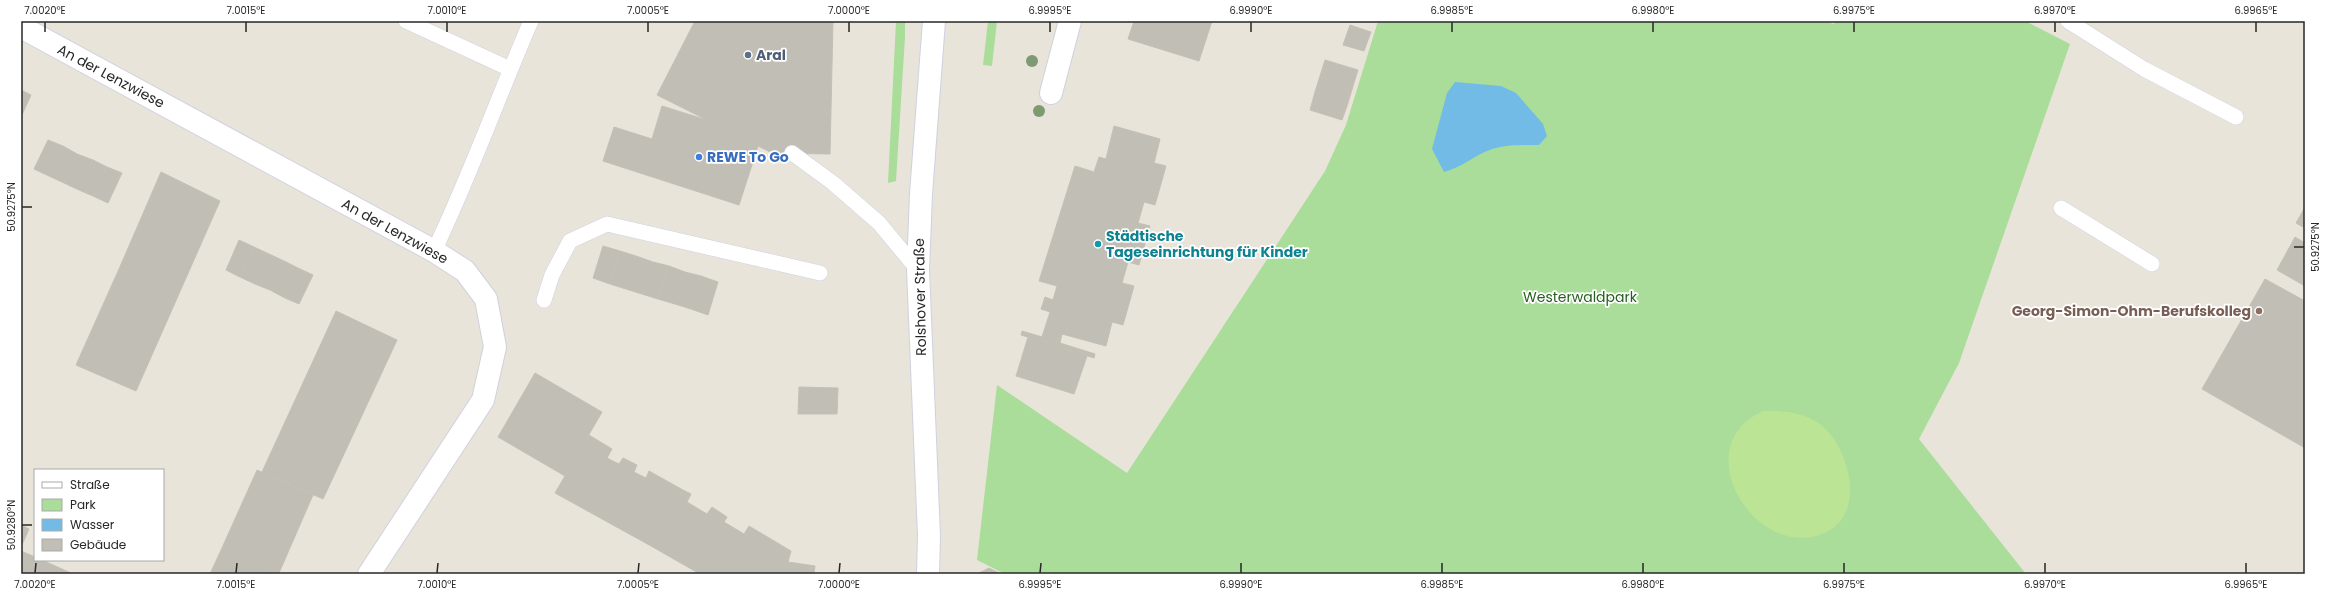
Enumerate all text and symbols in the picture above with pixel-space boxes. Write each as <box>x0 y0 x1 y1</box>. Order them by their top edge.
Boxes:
text: 7.0020°E <box>24 3 66 18</box>
text: 7.0015°E <box>227 3 265 18</box>
text: 7.0010°E <box>428 3 466 18</box>
text: 7.0005°E <box>627 3 669 18</box>
text: 7.0000°E <box>828 3 870 18</box>
text: 6.9995°E <box>1029 3 1071 18</box>
text: 6.9990°E <box>1230 3 1272 18</box>
text: 6.9985°E <box>1431 3 1473 18</box>
text: 6.9980°E <box>1632 3 1674 18</box>
text: 6.9975°E <box>1833 3 1875 18</box>
text: 6.9970°E <box>2034 3 2076 18</box>
text: 6.9965°E <box>2235 3 2277 18</box>
street label: An der Lenzwiese <box>54 39 168 113</box>
place label: Aral <box>756 45 786 65</box>
marker: Aral <box>743 50 753 60</box>
place label: REWE To Go <box>707 147 789 167</box>
marker: REWE To Go <box>694 152 704 162</box>
text: 50.9275°N <box>4 182 19 232</box>
street label: An der Lenzwiese <box>338 193 452 269</box>
text: 50.9275°N <box>2308 222 2323 272</box>
place label: Städtische Tageseinrichtung für Kinder <box>1106 226 1308 262</box>
street label: Rolshover Straße <box>909 238 931 356</box>
marker: Städtische Tageseinrichtung für Kinder <box>1093 239 1103 249</box>
park label: Westerwaldpark <box>1523 287 1638 307</box>
place label: Georg-Simon-Ohm-Berufskolleg <box>2012 301 2251 321</box>
marker: Georg-Simon-Ohm-Berufskolleg <box>2254 306 2264 316</box>
legend <box>34 469 164 561</box>
text: Straße <box>70 476 110 493</box>
text: Park <box>70 496 97 513</box>
text: 50.9280°N <box>4 500 19 550</box>
text: Wasser <box>70 516 115 533</box>
text: Gebäude <box>70 536 126 553</box>
text: 7.0020°E <box>14 577 56 592</box>
text: 7.0015°E <box>217 577 255 592</box>
text: 7.0010°E <box>418 577 456 592</box>
text: 7.0005°E <box>617 577 659 592</box>
text: 7.0000°E <box>818 577 860 592</box>
text: 6.9995°E <box>1019 577 1061 592</box>
text: 6.9990°E <box>1220 577 1262 592</box>
text: 6.9985°E <box>1421 577 1463 592</box>
text: 6.9980°E <box>1622 577 1664 592</box>
text: 6.9975°E <box>1823 577 1865 592</box>
text: 6.9970°E <box>2024 577 2066 592</box>
text: 6.9965°E <box>2225 577 2267 592</box>

